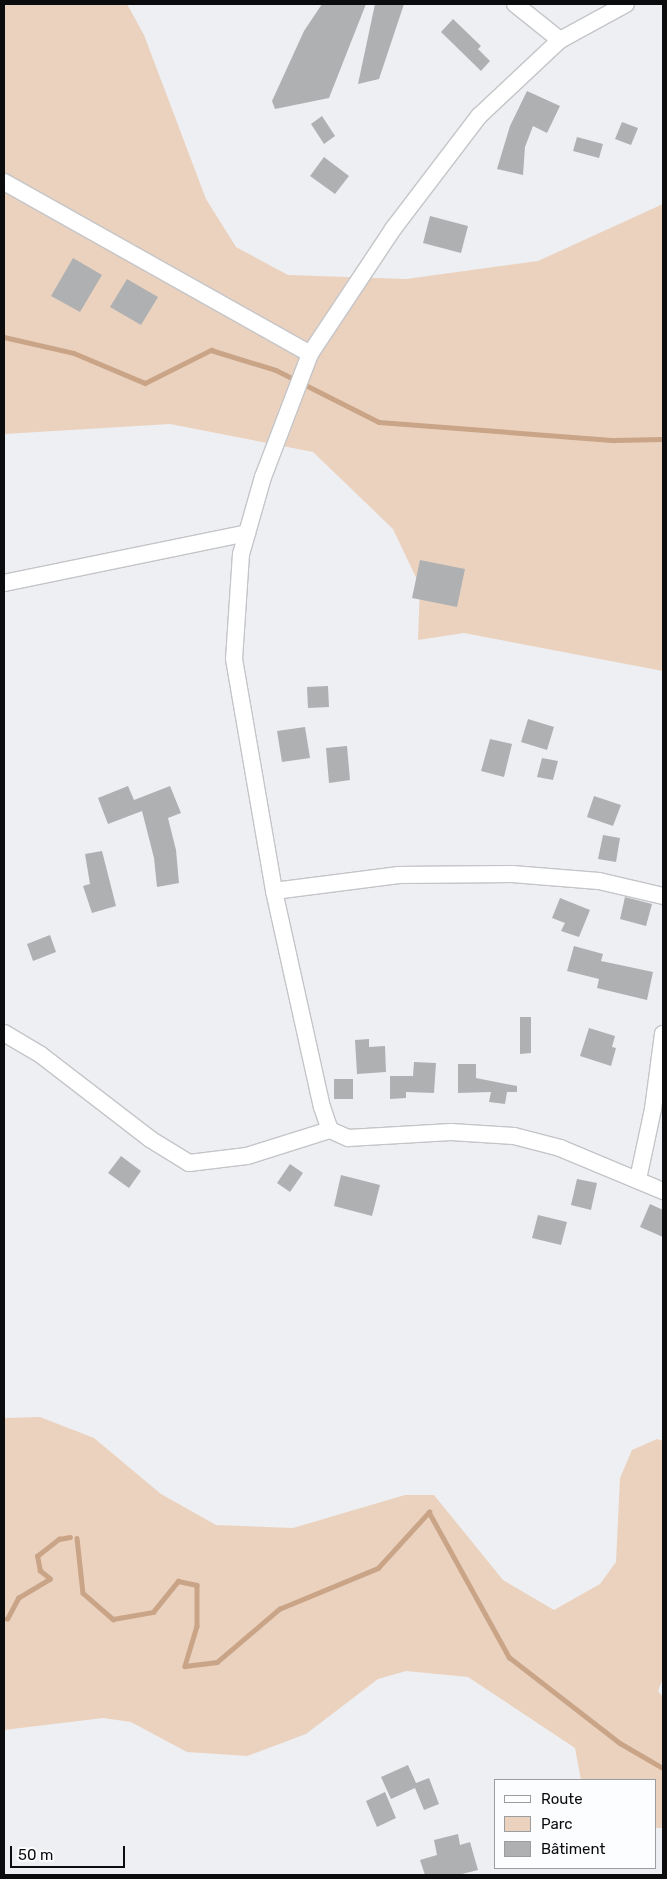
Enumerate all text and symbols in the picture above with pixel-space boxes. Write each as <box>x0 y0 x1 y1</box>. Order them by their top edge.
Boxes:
legend <box>494 1779 657 1869</box>
text: Route <box>541 1790 583 1808</box>
text: Parc <box>541 1815 573 1833</box>
scale bar <box>12 1836 128 1868</box>
text: Bâtiment <box>541 1840 605 1858</box>
text: 50 m <box>18 1846 53 1864</box>

